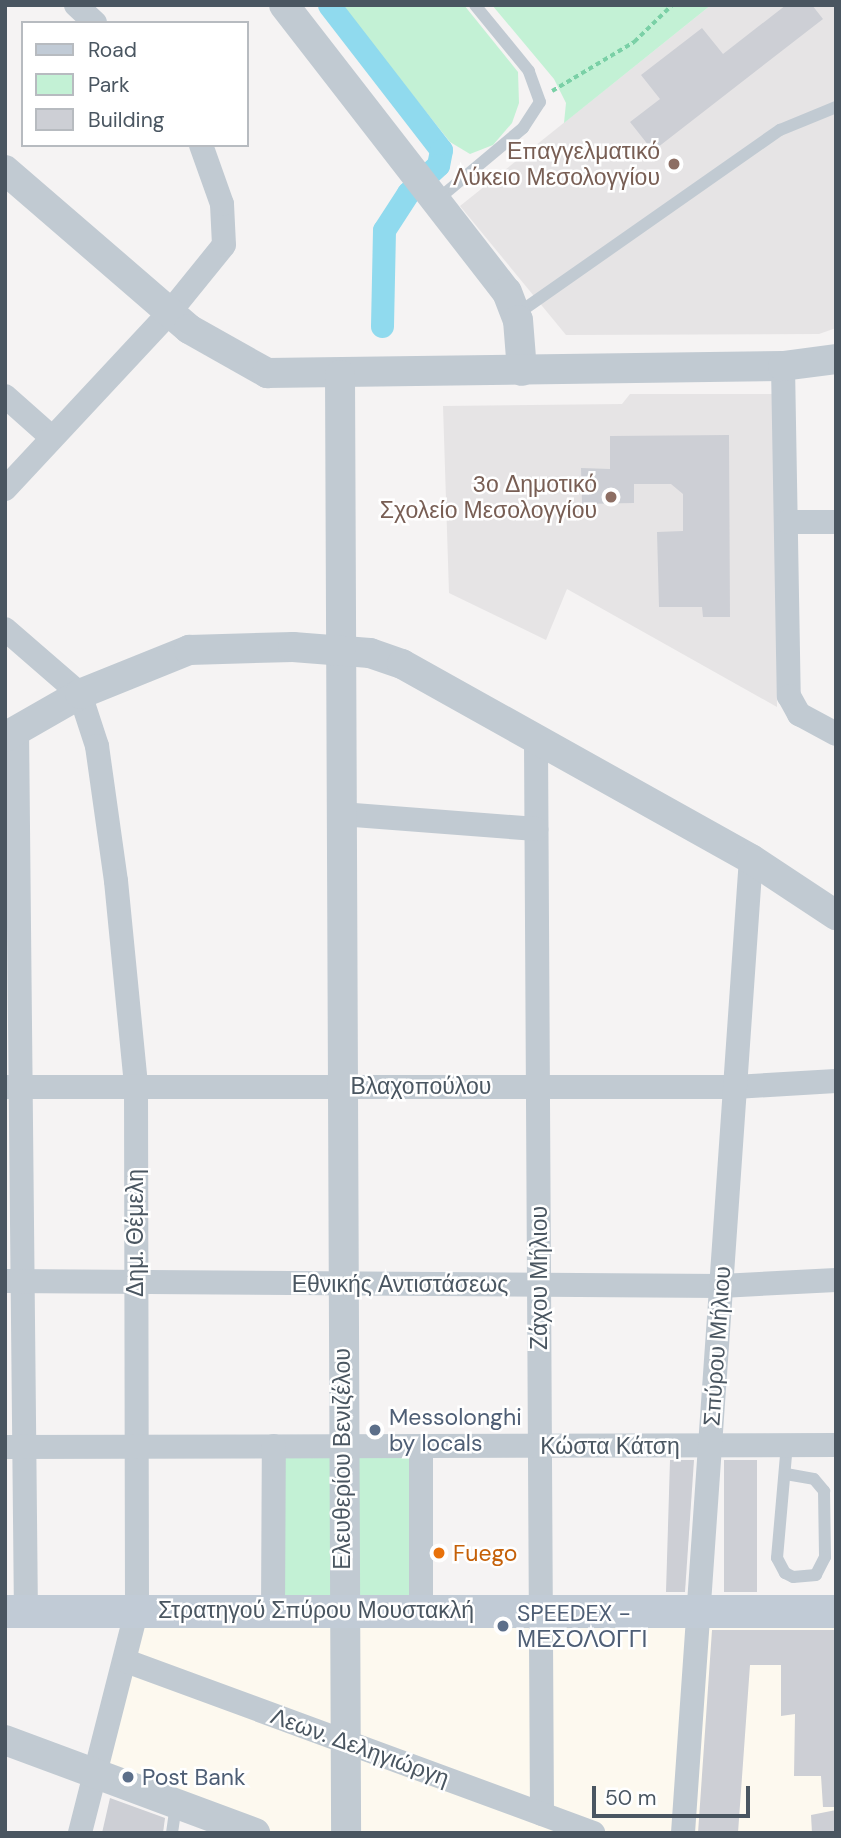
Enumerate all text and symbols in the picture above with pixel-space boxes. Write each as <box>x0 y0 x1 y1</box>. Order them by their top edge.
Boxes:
legend <box>21 21 248 147</box>
text: Road <box>88 36 137 64</box>
text: Park <box>88 71 129 99</box>
text: Building <box>88 106 164 134</box>
place label: Επαγγελματικό Λύκειο Μεσολογγίου <box>453 137 660 191</box>
marker: Επαγγελματικό Λύκειο Μεσολογγίου <box>666 156 682 172</box>
place label: 3ο Δημοτικό Σχολείο Μεσολογγίου <box>380 470 597 524</box>
marker: 3ο Δημοτικό Σχολείο Μεσολογγίου <box>603 489 619 505</box>
street label: Βλαχοπούλου <box>351 1072 491 1100</box>
street label: Δημ. Θέμελη <box>121 1169 149 1297</box>
street label: Ζάχου Μήλιου <box>525 1206 553 1350</box>
street label: Σπύρου Μήλιου <box>698 1265 736 1427</box>
street label: Εθνικής Αντιστάσεως <box>292 1270 508 1298</box>
street label: Ελευθερίου Βενιζέλου <box>328 1348 356 1570</box>
place label: Messolonghi by locals <box>389 1403 522 1457</box>
marker: Messolonghi by locals <box>367 1422 383 1438</box>
street label: Κώστα Κάτση <box>540 1432 680 1460</box>
place label: Fuego <box>453 1539 517 1567</box>
marker: Fuego <box>431 1545 447 1561</box>
street label: Στρατηγού Σπύρου Μουστακλή <box>158 1596 474 1624</box>
place label: SPEEDEX - ΜΕΣΟΛΟΓΓΙ <box>517 1599 648 1653</box>
marker: SPEEDEX - ΜΕΣΟΛΟΓΓΙ <box>495 1618 511 1634</box>
street label: Λεων. Δεληγιώργη <box>267 1702 453 1792</box>
place label: Post Bank <box>142 1763 246 1791</box>
marker: Post Bank <box>120 1769 136 1785</box>
scale bar <box>596 1772 754 1816</box>
text: 50 m <box>605 1784 656 1812</box>

